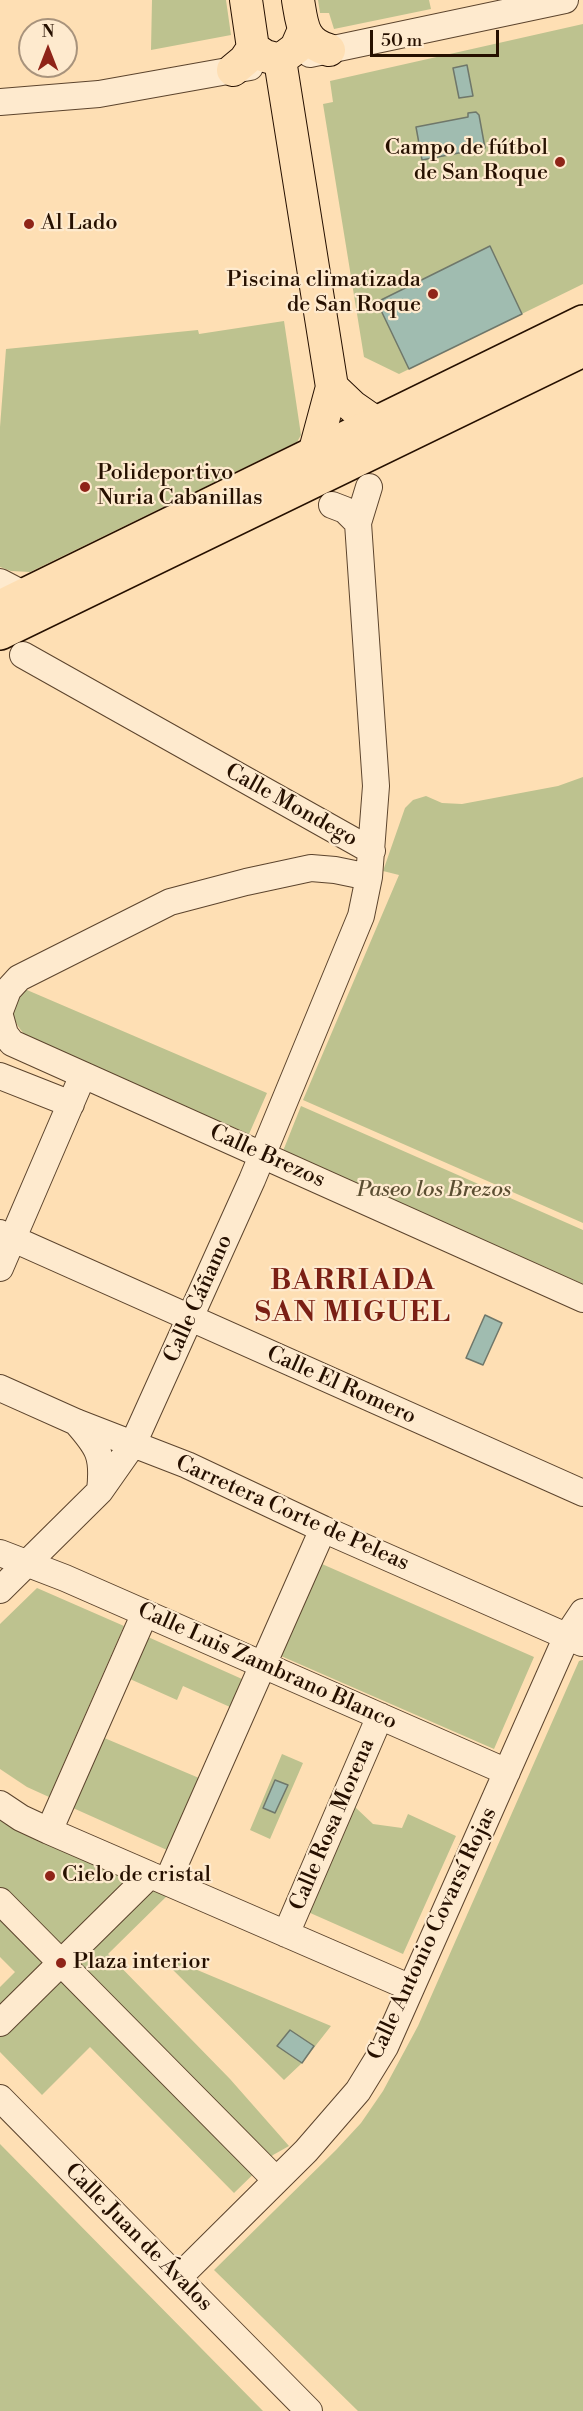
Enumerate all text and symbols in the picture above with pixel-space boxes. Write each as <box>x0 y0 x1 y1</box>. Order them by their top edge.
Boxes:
north arrow <box>18 18 78 78</box>
scale bar <box>373 18 502 56</box>
text: N <box>42 22 54 42</box>
text: 50 m <box>381 29 422 52</box>
place label: Campo de fútbol de San Roque <box>385 136 548 188</box>
marker: Campo de fútbol de San Roque <box>553 155 567 169</box>
place label: Al Lado <box>41 211 118 237</box>
marker: Al Lado <box>22 217 36 231</box>
place label: Piscina climatizada de San Roque <box>226 268 421 320</box>
marker: Piscina climatizada de San Roque <box>426 287 440 301</box>
place label: Polideportivo Nuria Cabanillas <box>97 461 263 512</box>
marker: Polideportivo Nuria Cabanillas <box>78 480 92 494</box>
street label: Calle Mondego <box>220 759 362 853</box>
street label: Calle Brezos <box>205 1120 329 1194</box>
park label: Paseo los Brezos <box>357 1178 511 1204</box>
street label: Calle Cáñamo <box>159 1231 239 1367</box>
district label: BARRIADA SAN MIGUEL <box>255 1265 451 1331</box>
street label: Calle El Romero <box>262 1341 420 1431</box>
street label: Carretera Corte de Peleas <box>171 1451 413 1577</box>
street label: Calle Luis Zambrano Blanco <box>133 1598 401 1736</box>
street label: Calle Rosa Morena <box>285 1735 381 1915</box>
street label: Calle Antonio Covarsí Rojas <box>363 1804 503 2064</box>
place label: Cielo de cristal <box>62 1863 211 1889</box>
marker: Cielo de cristal <box>43 1869 57 1883</box>
place label: Plaza interior <box>73 1950 210 1976</box>
marker: Plaza interior <box>54 1956 68 1970</box>
street label: Calle Juan de Ávalos <box>59 2159 217 2317</box>

